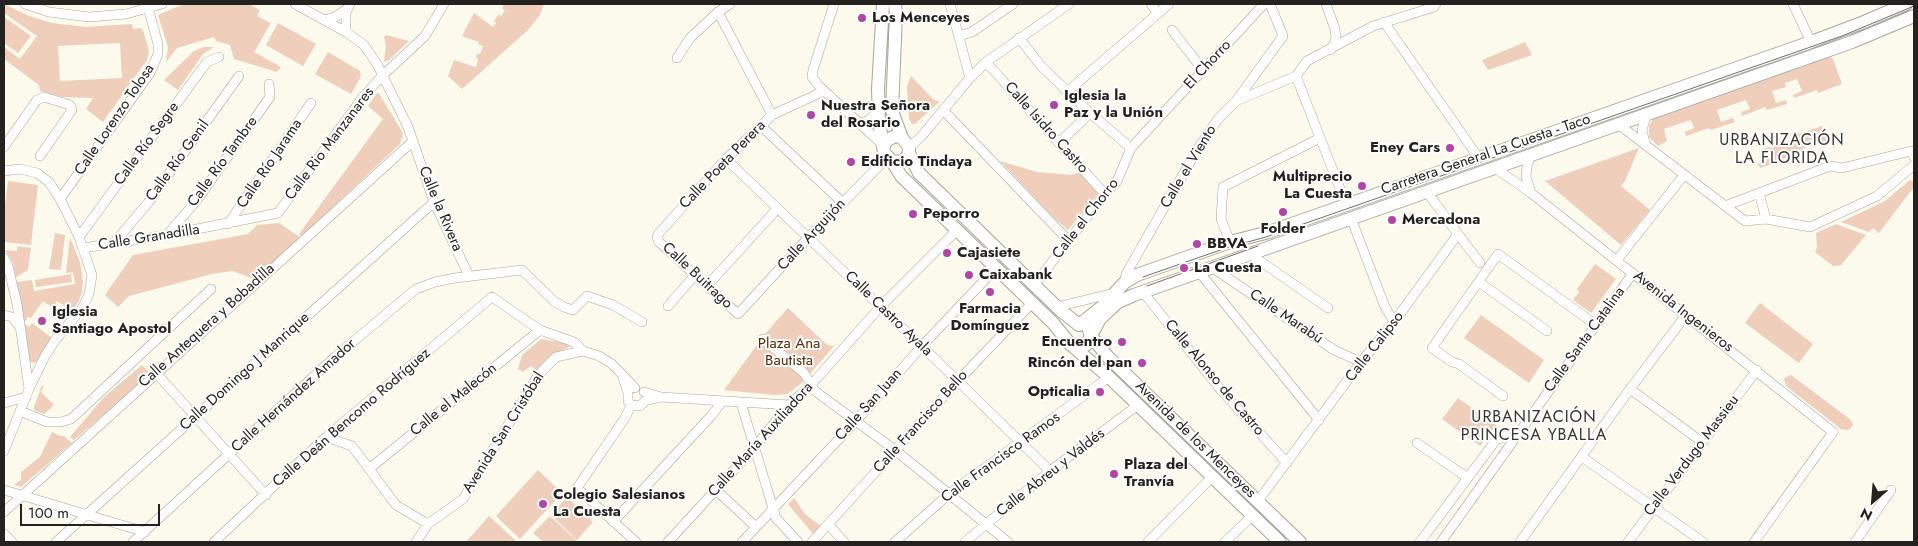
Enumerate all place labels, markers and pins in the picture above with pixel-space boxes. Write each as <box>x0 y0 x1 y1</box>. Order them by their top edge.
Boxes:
place label: Los Menceyes <box>872 9 969 27</box>
marker: Los Menceyes <box>856 12 868 24</box>
place label: Iglesia la Paz y la Unión <box>1064 87 1163 122</box>
place label: Nuestra Señora del Rosario <box>821 97 930 132</box>
marker: Iglesia la Paz y la Unión <box>1048 99 1060 111</box>
marker: Nuestra Señora del Rosario <box>805 109 817 121</box>
place label: Eney Cars <box>1370 139 1440 157</box>
marker: Eney Cars <box>1444 142 1456 154</box>
place label: Edificio Tindaya <box>861 153 972 171</box>
marker: Edificio Tindaya <box>845 156 857 168</box>
place label: Multiprecio La Cuesta <box>1273 168 1352 203</box>
marker: Multiprecio La Cuesta <box>1356 180 1368 192</box>
place label: Peporro <box>923 205 980 223</box>
marker: Folder <box>1277 206 1289 218</box>
marker: Peporro <box>907 208 919 220</box>
place label: Mercadona <box>1402 211 1480 229</box>
marker: Mercadona <box>1386 214 1398 226</box>
place label: Folder <box>1261 220 1305 238</box>
place label: BBVA <box>1207 235 1247 253</box>
marker: BBVA <box>1191 238 1203 250</box>
place label: Cajasiete <box>957 244 1021 262</box>
marker: Cajasiete <box>941 247 953 259</box>
place label: La Cuesta <box>1194 259 1262 277</box>
marker: La Cuesta <box>1178 262 1190 274</box>
place label: Caixabank <box>979 266 1052 284</box>
marker: Caixabank <box>963 269 975 281</box>
marker: Farmacia Domínguez <box>984 286 996 298</box>
place label: Farmacia Domínguez <box>951 300 1029 335</box>
place label: Iglesia Santiago Apostol <box>52 303 171 338</box>
marker: Iglesia Santiago Apostol <box>36 315 48 327</box>
place label: Encuentro <box>1042 333 1112 351</box>
marker: Encuentro <box>1116 336 1128 348</box>
place label: Rincón del pan <box>1028 354 1132 372</box>
marker: Rincón del pan <box>1136 357 1148 369</box>
place label: Opticalia <box>1028 383 1090 401</box>
marker: Opticalia <box>1094 386 1106 398</box>
place label: Plaza del Tranvía <box>1124 456 1188 491</box>
marker: Plaza del Tranvía <box>1108 468 1120 480</box>
place label: Colegio Salesianos La Cuesta <box>553 486 685 521</box>
marker: Colegio Salesianos La Cuesta <box>537 498 549 510</box>

